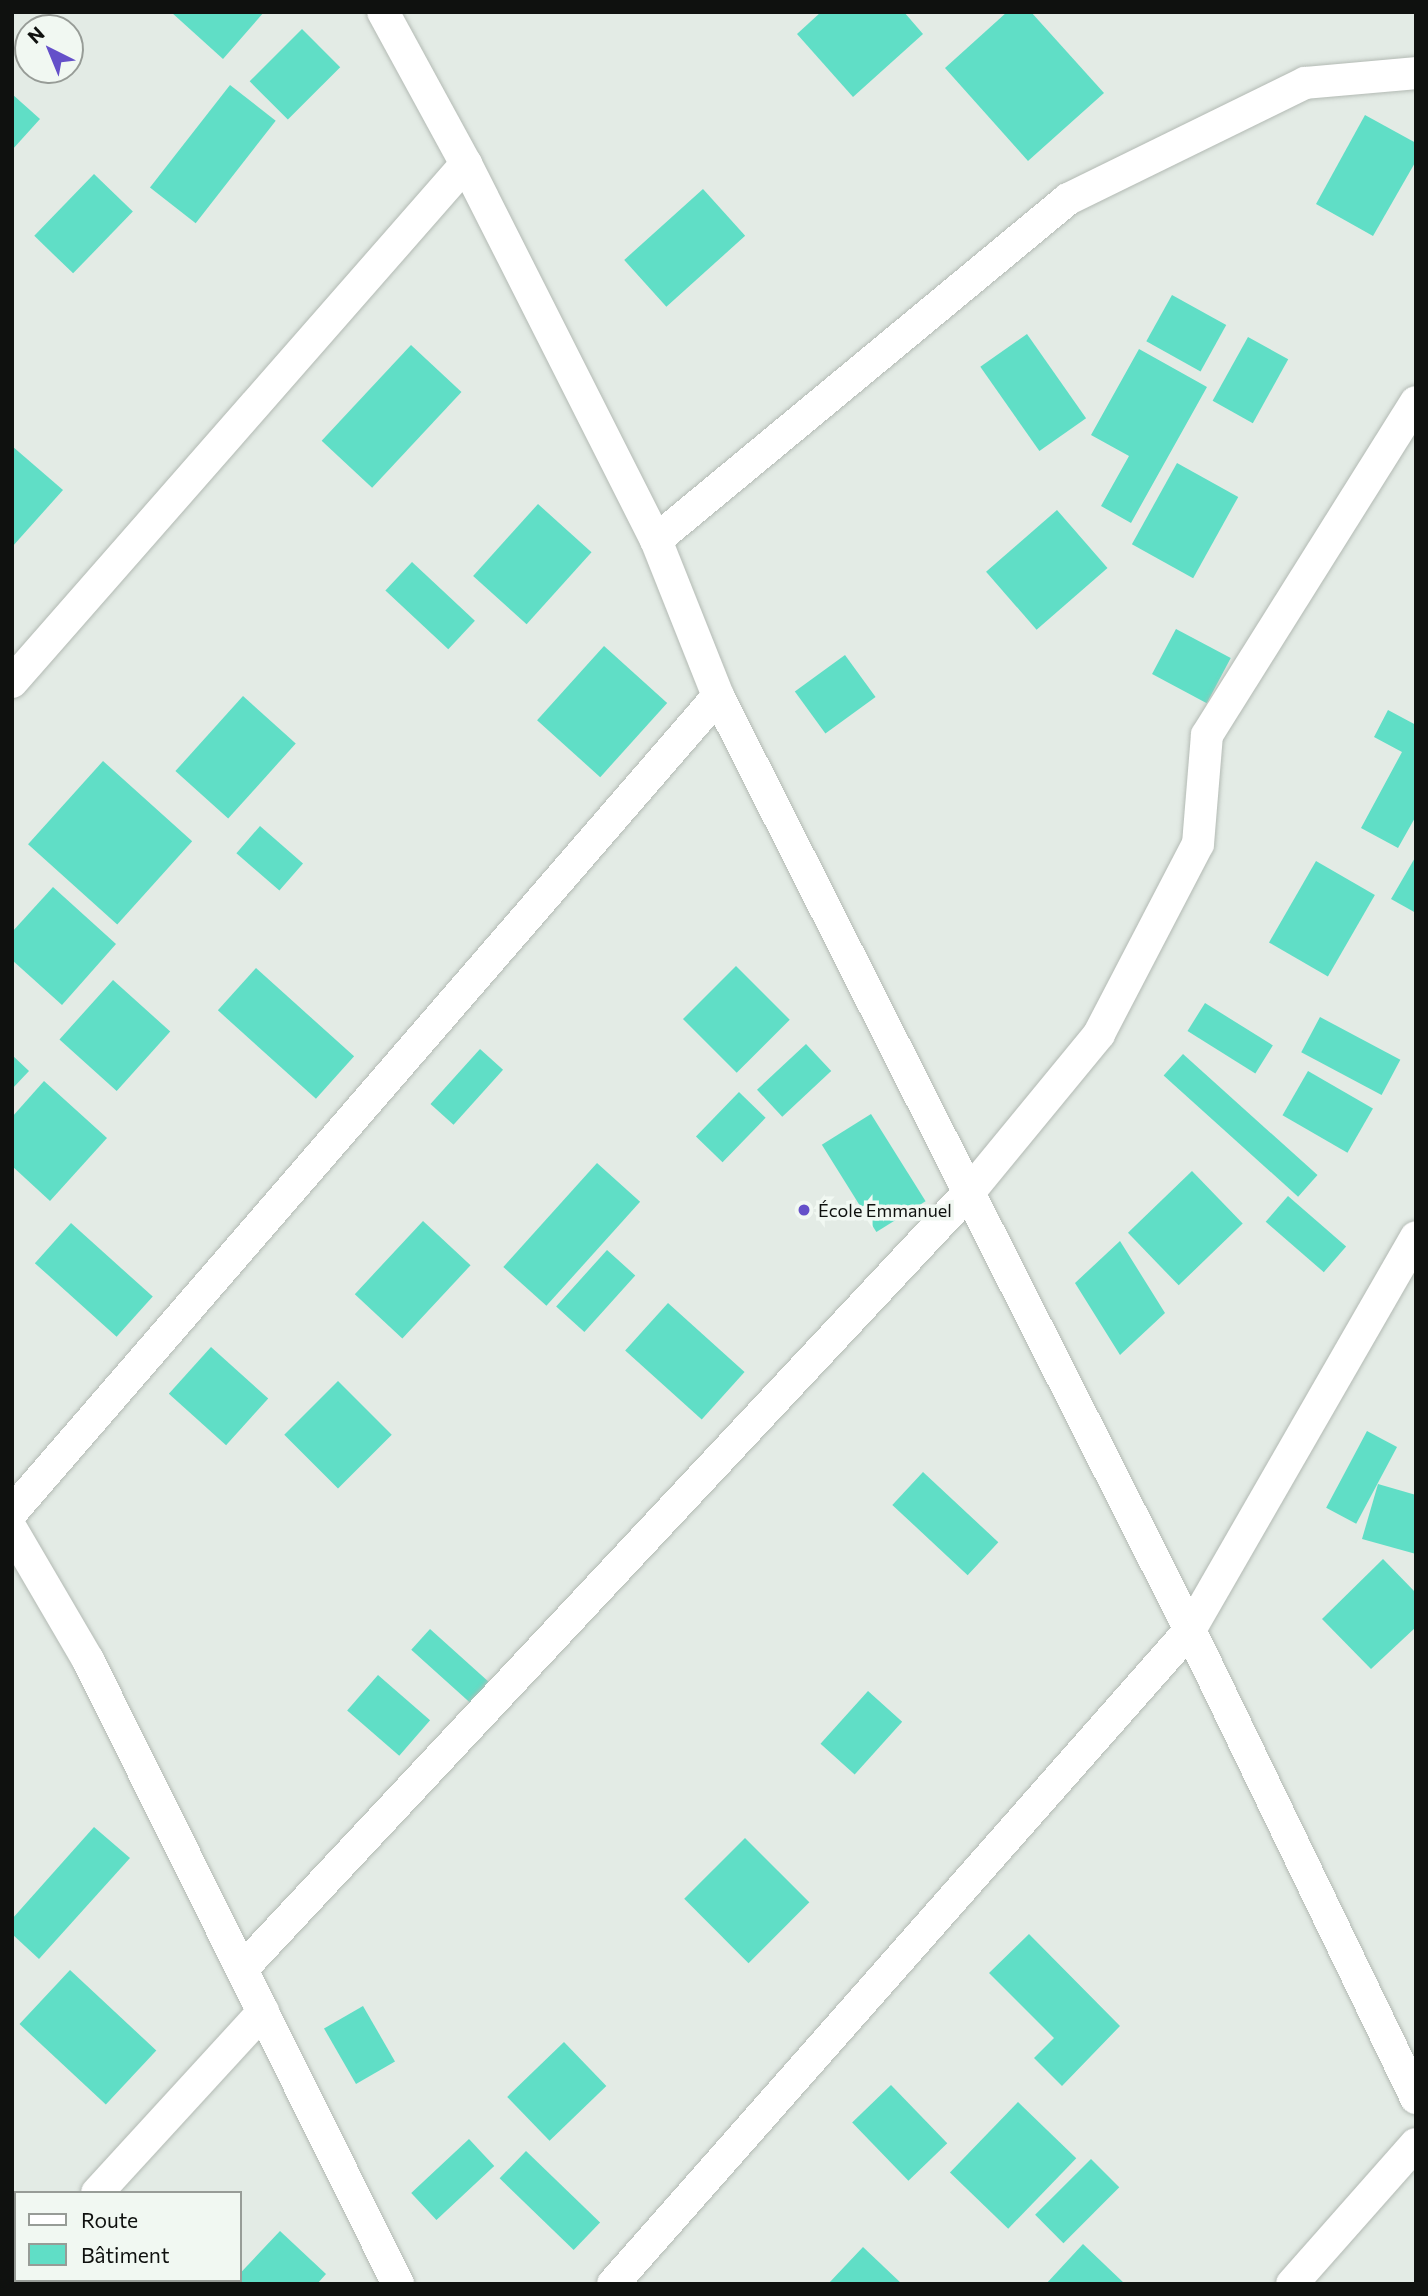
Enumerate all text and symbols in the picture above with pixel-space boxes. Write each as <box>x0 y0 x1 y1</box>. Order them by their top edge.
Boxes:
north arrow <box>14 14 84 84</box>
text: N <box>23 21 49 48</box>
place label: École Emmanuel <box>818 1199 952 1221</box>
marker: École Emmanuel <box>796 1202 812 1218</box>
legend <box>14 2191 242 2282</box>
text: Route <box>81 2207 138 2232</box>
text: Bâtiment <box>81 2242 170 2267</box>

